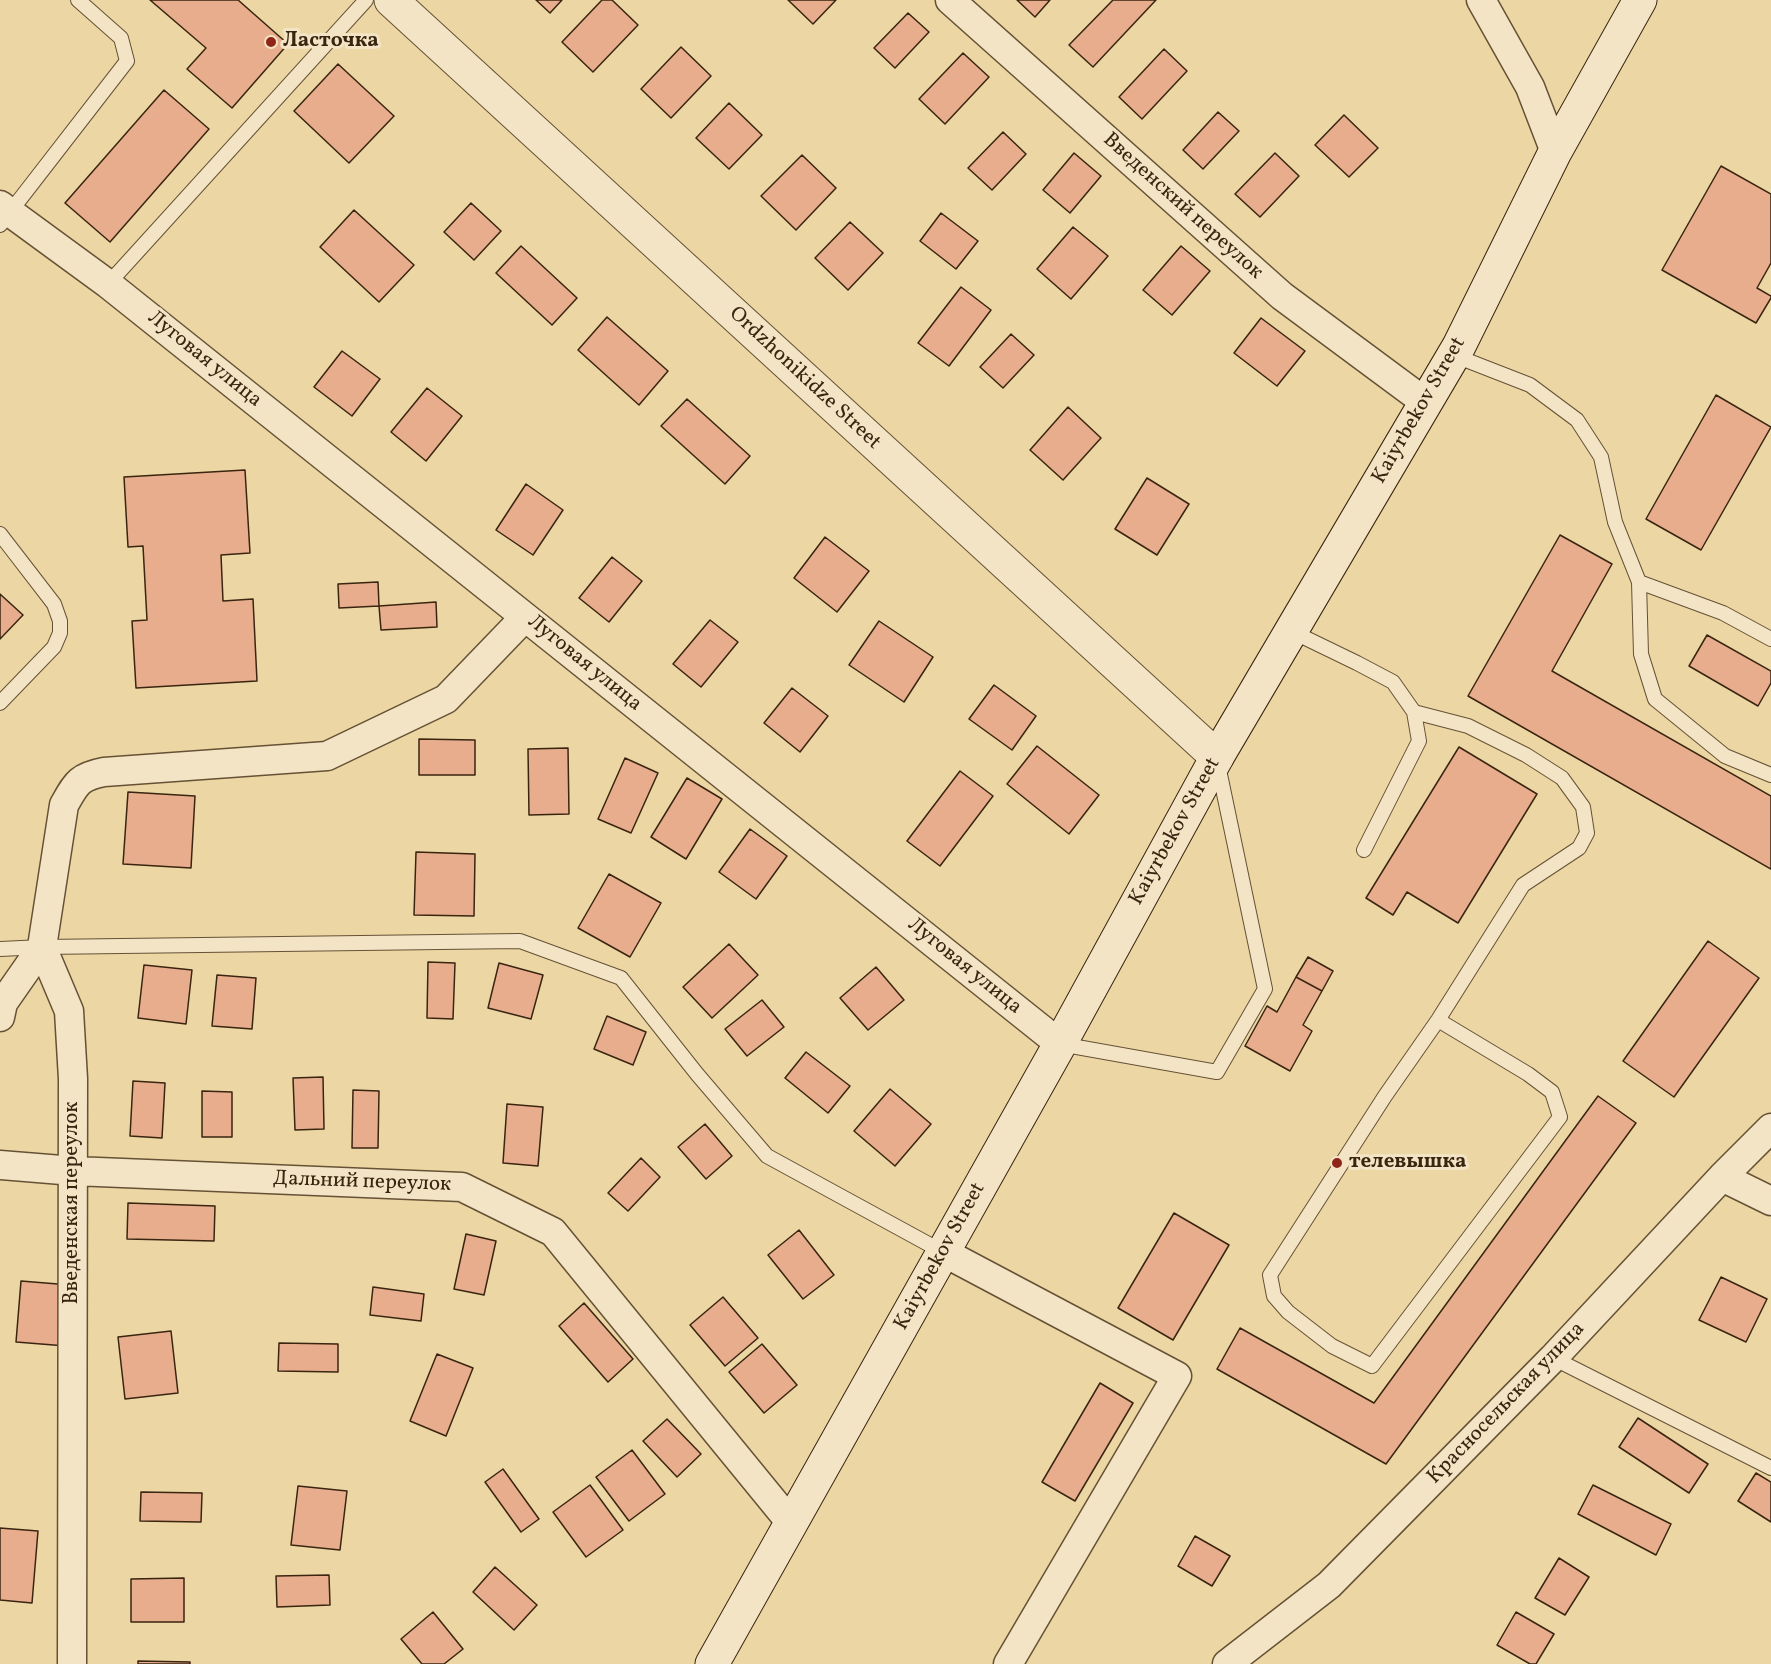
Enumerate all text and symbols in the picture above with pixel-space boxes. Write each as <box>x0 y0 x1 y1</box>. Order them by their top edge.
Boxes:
place label: Ласточка <box>283 29 379 55</box>
marker: Ласточка <box>264 35 278 49</box>
street label: Введенский переулок <box>1097 128 1267 286</box>
street label: Ordzhonikidze Street <box>723 302 885 456</box>
street label: Луговая улица <box>142 306 266 414</box>
street label: Kaiyrbekov Street <box>1368 333 1472 489</box>
street label: Луговая улица <box>522 610 646 718</box>
street label: Kaiyrbekov Street <box>1125 754 1227 910</box>
street label: Луговая улица <box>902 913 1026 1021</box>
street label: Введенская переулок <box>60 1101 86 1305</box>
place label: телевышка <box>1349 1150 1466 1176</box>
marker: телевышка <box>1330 1156 1344 1170</box>
street label: Дальний переулок <box>272 1167 452 1199</box>
street label: Kaiyrbekov Street <box>890 1179 992 1335</box>
street label: Красносельская улица <box>1423 1318 1591 1490</box>

